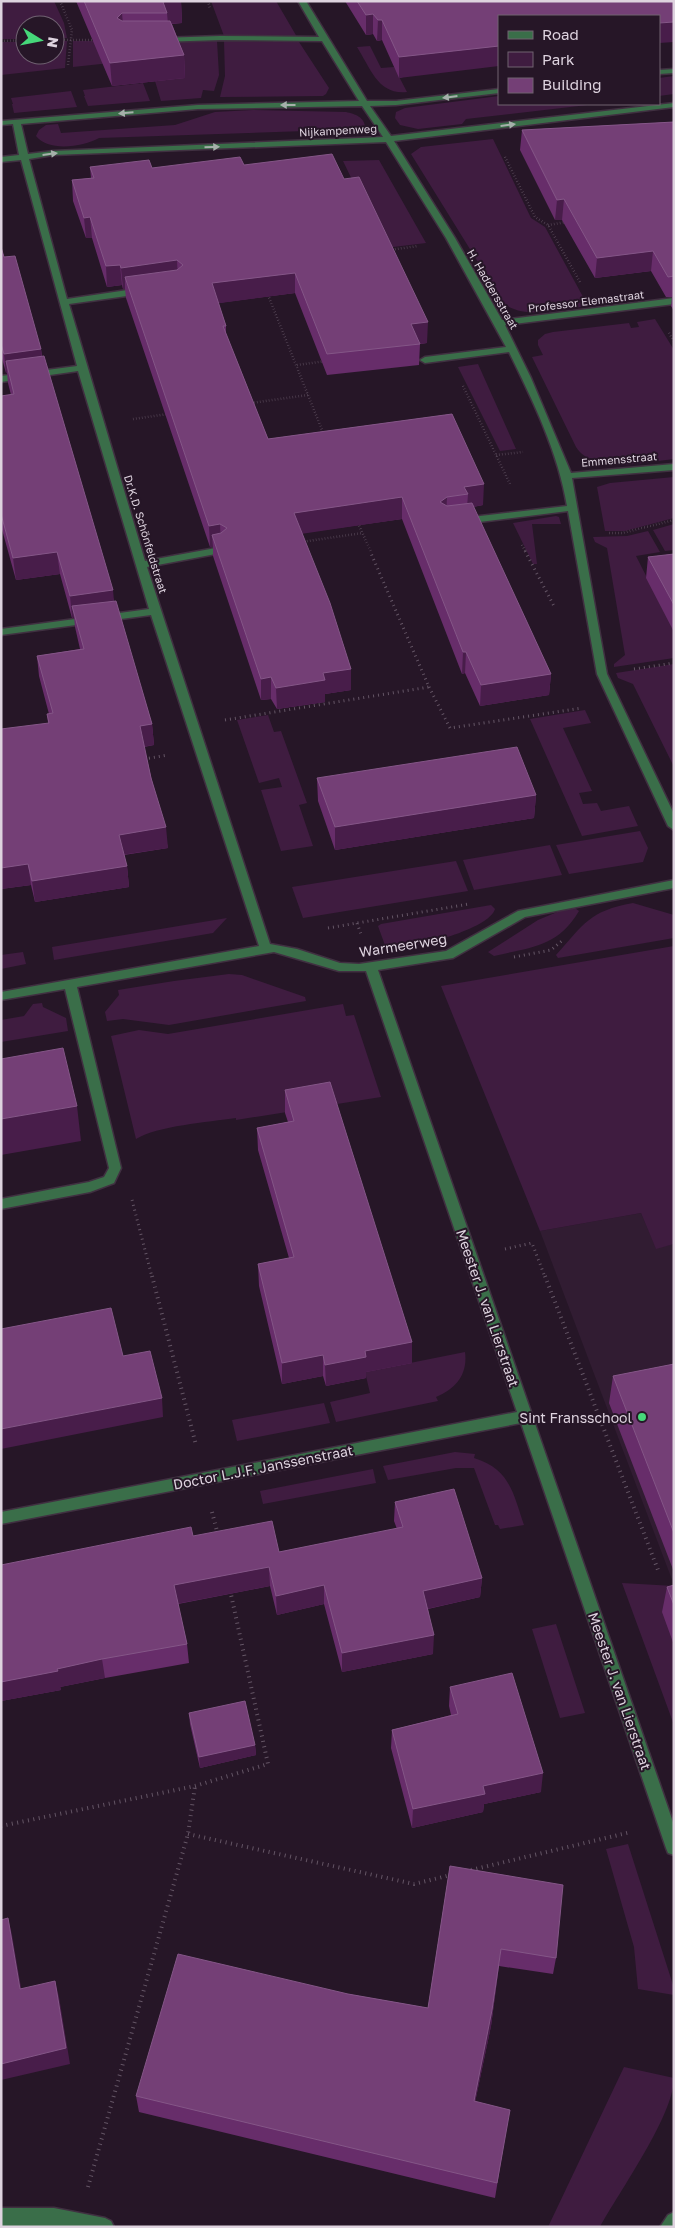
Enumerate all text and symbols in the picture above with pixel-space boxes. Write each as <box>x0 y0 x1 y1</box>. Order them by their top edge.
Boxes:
north arrow <box>15 15 65 65</box>
legend <box>498 15 660 105</box>
text: Road <box>542 25 579 43</box>
text: N <box>44 36 63 49</box>
text: Park <box>542 50 575 68</box>
text: Building <box>542 75 602 93</box>
one-way arrow <box>442 93 458 101</box>
one-way arrow <box>280 101 296 109</box>
one-way arrow <box>118 109 134 117</box>
street label: Nijkampenweg <box>299 121 377 139</box>
one-way arrow <box>500 121 516 129</box>
one-way arrow <box>204 143 220 151</box>
one-way arrow <box>42 150 58 158</box>
street label: H. Haddersstraat <box>465 247 521 331</box>
street label: Professor Elemastraat <box>527 287 645 315</box>
street label: Emmensstraat <box>580 449 658 469</box>
street label: Dr.K.D. Schönfeldstraat <box>122 473 170 595</box>
street label: Warmeerweg <box>358 930 448 960</box>
street label: Meester J. van Lierstraat <box>453 1227 523 1389</box>
place label: Sint Fransschool <box>519 1409 632 1426</box>
marker: Sint Fransschool <box>636 1411 648 1423</box>
street label: Doctor L.J.F. Janssenstraat <box>172 1441 354 1493</box>
street label: Meester J. van Lierstraat <box>585 1610 655 1772</box>

